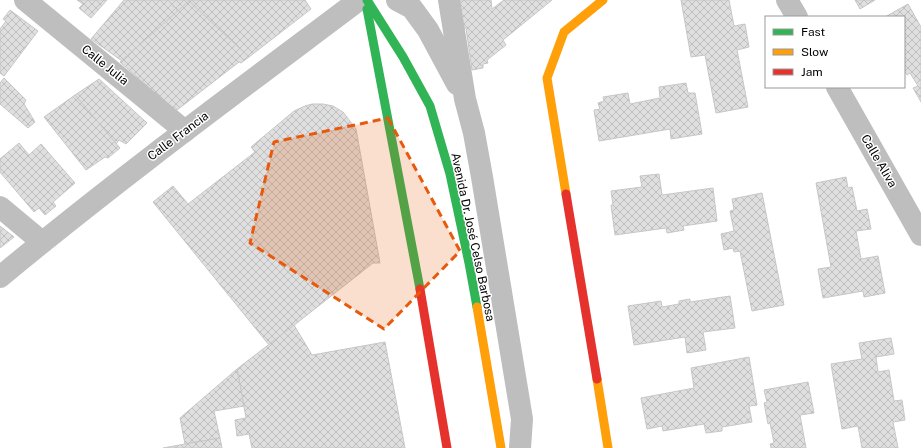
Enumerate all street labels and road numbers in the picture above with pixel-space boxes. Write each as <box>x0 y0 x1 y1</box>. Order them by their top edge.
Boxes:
street label: Calle Julia <box>79 42 131 88</box>
street label: Calle Francia <box>145 109 211 163</box>
street label: Calle Aliva <box>858 132 900 190</box>
street label: Avenida Dr. José Celso Barbosa <box>448 151 498 323</box>

